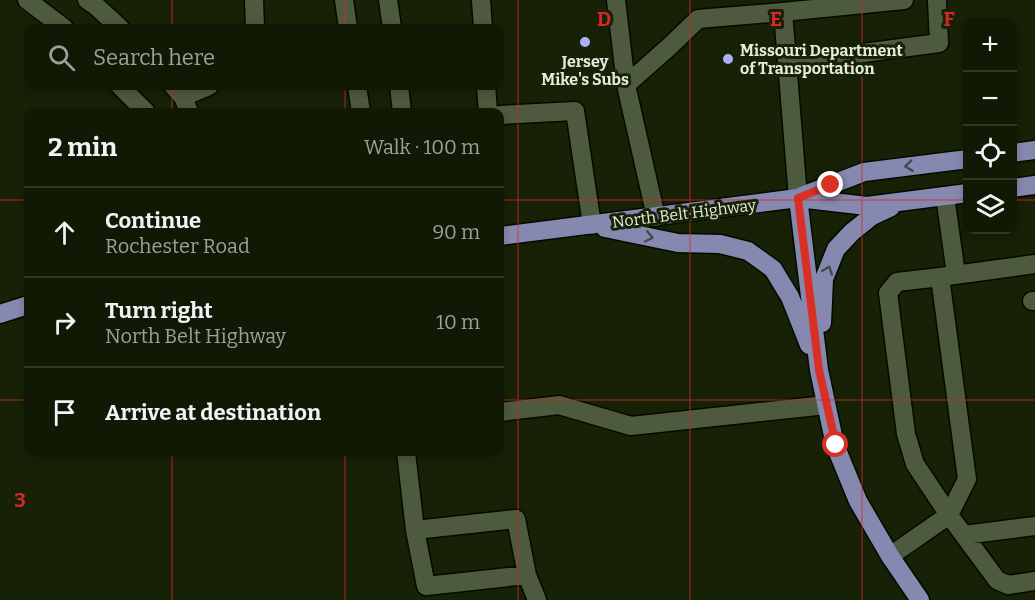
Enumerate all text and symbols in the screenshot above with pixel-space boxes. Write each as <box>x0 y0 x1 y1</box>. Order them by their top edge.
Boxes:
text: D <box>597 7 611 31</box>
text: E <box>770 7 782 31</box>
text: F <box>943 7 955 31</box>
map controls <box>963 18 1017 234</box>
button: + <box>963 18 1017 72</box>
search box <box>24 24 504 90</box>
marker: Jersey Mike's Subs <box>578 35 592 49</box>
icon: search <box>45 41 78 74</box>
place label: Missouri Department of Transportation <box>740 41 904 78</box>
text: Search here <box>93 44 215 71</box>
place label: Jersey Mike's Subs <box>541 52 629 89</box>
marker: Missouri Department of Transportation <box>721 52 735 66</box>
button: − <box>963 72 1017 126</box>
button: locate <box>963 126 1017 180</box>
text: 2 min <box>48 132 117 163</box>
text: Walk · 100 m <box>364 135 480 159</box>
one-way arrow <box>905 160 914 172</box>
route end <box>817 171 843 197</box>
button: layers <box>963 180 1017 234</box>
street label: North Belt Highway <box>611 195 758 232</box>
text: Continue <box>105 207 201 234</box>
icon: ahead <box>48 216 81 249</box>
text: 90 m <box>432 220 480 244</box>
one-way arrow <box>644 230 654 243</box>
text: Rochester Road <box>105 234 250 258</box>
one-way arrow <box>821 265 833 276</box>
text: Turn right <box>105 297 213 324</box>
icon: right <box>48 306 81 339</box>
text: 10 m <box>436 310 480 334</box>
text: North Belt Highway <box>105 324 286 348</box>
icon: arrive <box>48 396 81 429</box>
text: Arrive at destination <box>105 399 321 426</box>
route start <box>822 431 848 457</box>
text: 3 <box>14 488 26 512</box>

